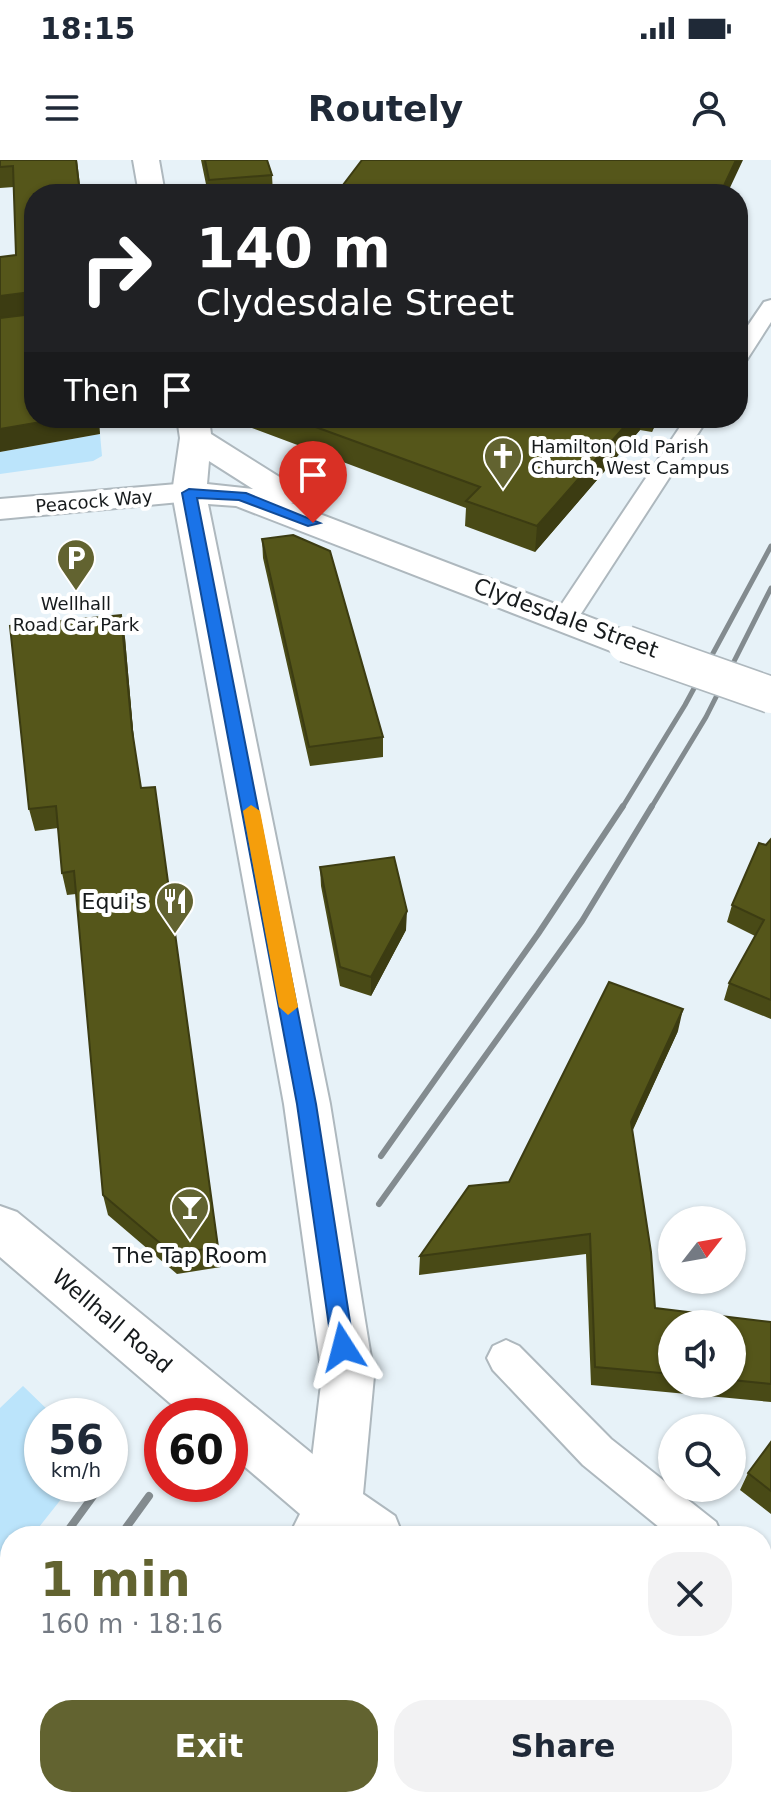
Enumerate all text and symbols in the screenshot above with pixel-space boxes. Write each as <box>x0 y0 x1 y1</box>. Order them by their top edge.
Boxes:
text: 18:15 <box>40 11 136 46</box>
icon: menu <box>40 86 84 130</box>
icon: person <box>687 86 731 130</box>
text: Routely <box>308 88 463 129</box>
text: 140 m <box>196 215 391 280</box>
icon: right <box>64 216 168 320</box>
text: Clydesdale Street <box>196 282 514 323</box>
icon: arrive <box>155 368 199 412</box>
text: Then <box>64 373 139 408</box>
church icon: Hamilton Old Parish Church, West Campus <box>482 435 524 490</box>
place label: Hamilton Old Parish Church, West Campus <box>531 436 729 478</box>
pin <box>279 441 347 523</box>
icon: arrive <box>291 453 335 497</box>
street label: Peacock Way <box>35 485 154 517</box>
parking icon: Wellhall Road Car Park <box>55 537 97 592</box>
street label: Clydesdale Street <box>470 573 662 663</box>
place label: Wellhall Road Car Park <box>13 593 140 635</box>
restaurant icon: Equi's <box>154 880 196 935</box>
place label: Equi's <box>82 889 147 914</box>
bar icon: The Tap Room <box>169 1186 211 1241</box>
north arrow <box>658 1206 746 1294</box>
map controls <box>658 1206 746 1502</box>
place label: The Tap Room <box>112 1243 267 1268</box>
street label: Wellhall Road <box>47 1264 177 1378</box>
position arrow <box>301 1305 385 1389</box>
button: sound <box>658 1310 746 1398</box>
speed limit sign: 60 <box>144 1398 248 1502</box>
button: search <box>658 1414 746 1502</box>
text: 56 <box>48 1417 104 1463</box>
text: km/h <box>51 1458 101 1482</box>
text: 1 min <box>40 1551 191 1607</box>
button: close <box>648 1552 732 1636</box>
text: 160 m · 18:16 <box>40 1609 223 1639</box>
button: Exit <box>40 1700 378 1792</box>
button: Share <box>394 1700 732 1792</box>

